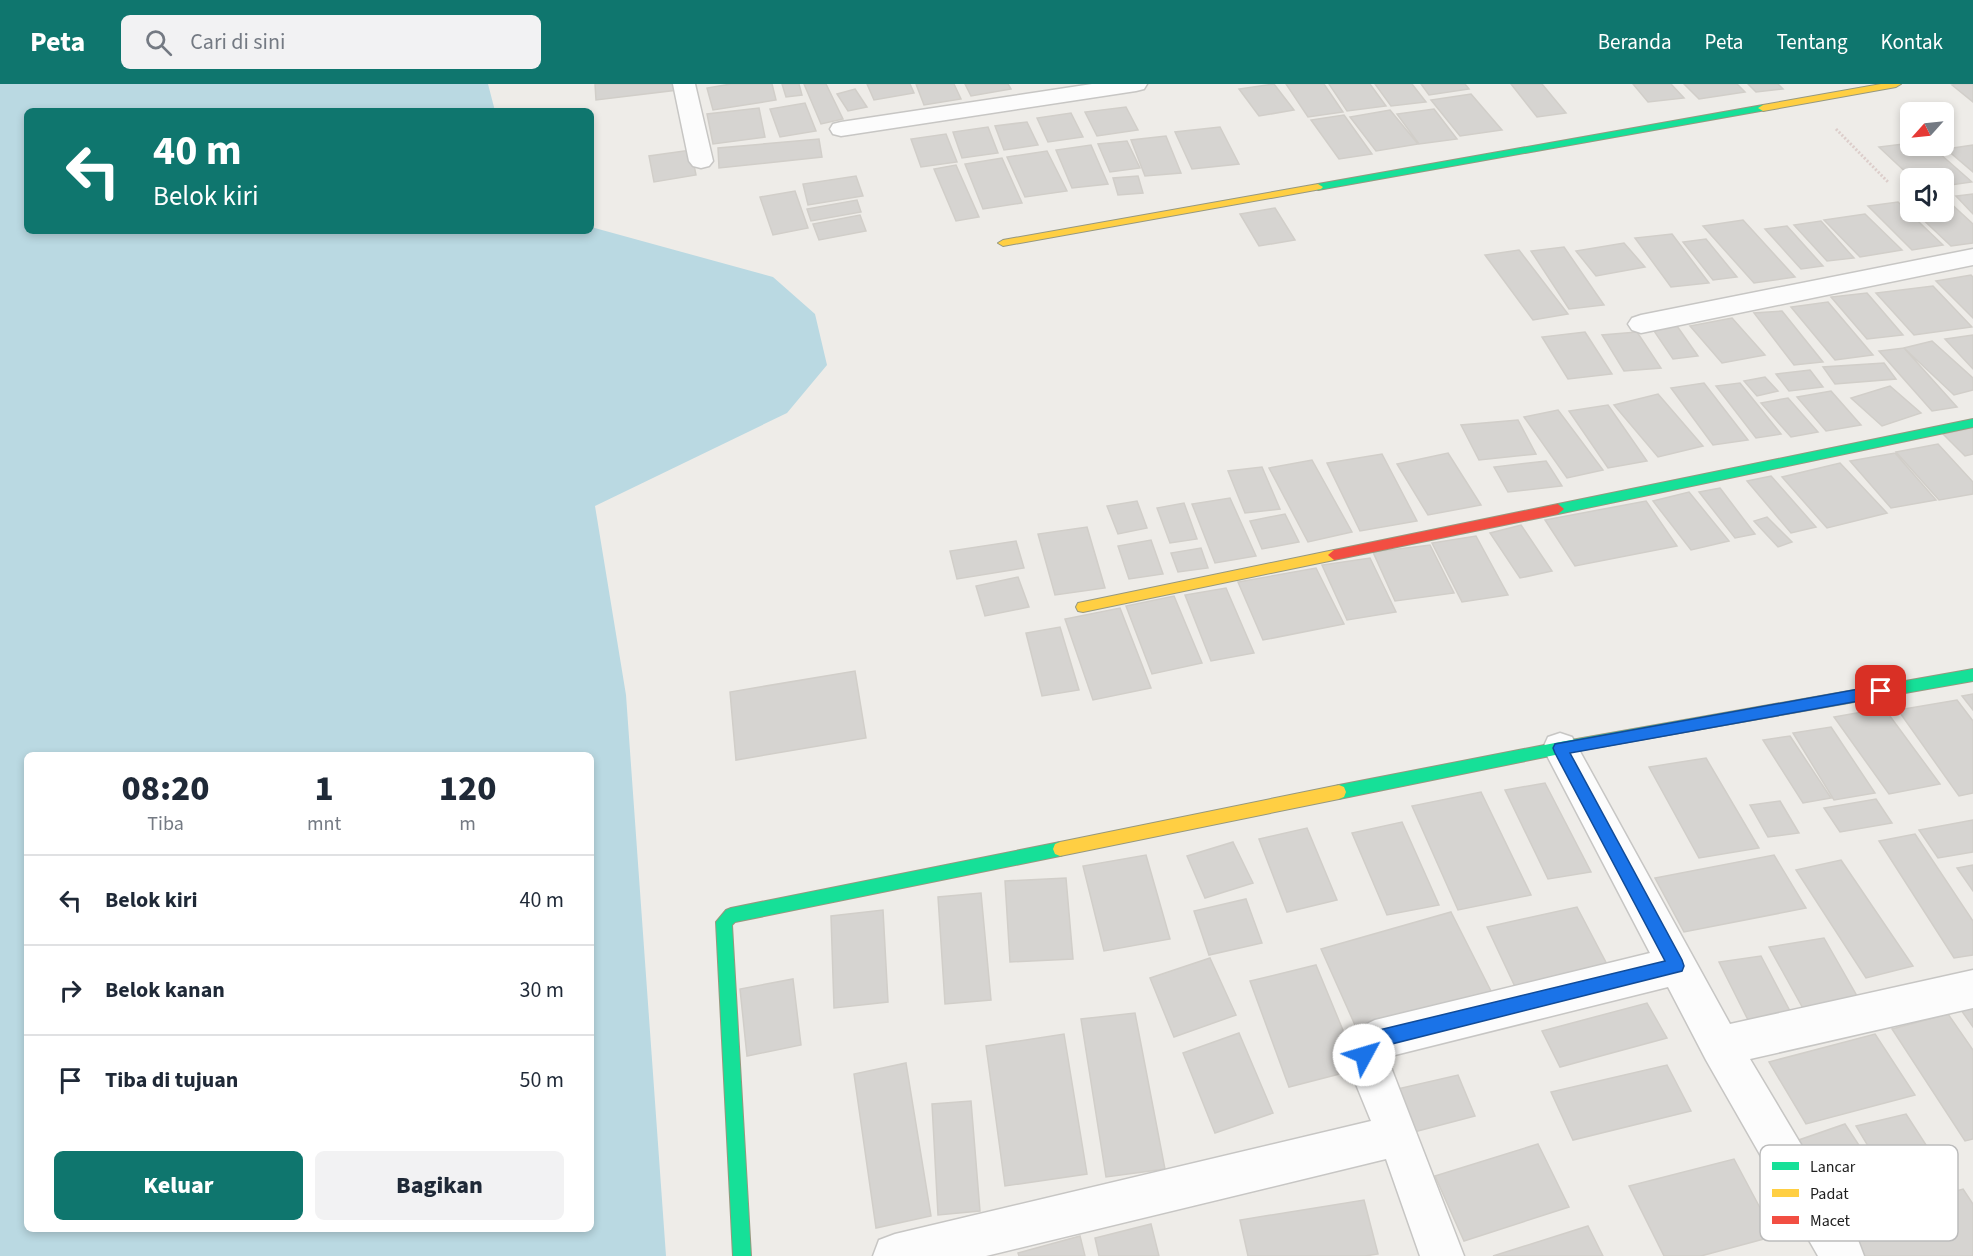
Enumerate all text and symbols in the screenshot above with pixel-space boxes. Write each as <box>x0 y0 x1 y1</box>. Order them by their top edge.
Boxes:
search box <box>121 15 541 69</box>
text: Peta <box>30 22 85 62</box>
icon: search <box>142 26 175 59</box>
text: Cari di sini <box>190 26 285 58</box>
text: Beranda <box>1598 27 1672 57</box>
text: Peta <box>1705 27 1743 57</box>
text: Tentang <box>1776 27 1847 57</box>
text: Kontak <box>1880 27 1943 57</box>
north arrow <box>1900 102 1954 156</box>
map controls <box>1900 102 1954 222</box>
text: 40 m <box>153 121 242 181</box>
icon: left <box>54 132 132 210</box>
button: sound <box>1900 168 1954 222</box>
text: Belok kiri <box>153 177 259 216</box>
pin <box>1855 665 1906 716</box>
icon: arrive <box>1864 674 1897 707</box>
text: 08:20 <box>121 763 210 814</box>
text: 1 <box>315 763 334 814</box>
text: 120 <box>439 763 496 814</box>
text: Tiba <box>147 810 184 838</box>
text: mnt <box>307 810 341 838</box>
text: m <box>459 810 476 838</box>
icon: left <box>54 884 87 917</box>
text: Belok kiri <box>105 884 198 916</box>
text: 40 m <box>519 884 564 916</box>
icon: right <box>54 974 87 1007</box>
text: Belok kanan <box>105 974 225 1006</box>
text: 30 m <box>519 974 564 1006</box>
position arrow <box>1332 1023 1396 1087</box>
icon: arrive <box>54 1064 87 1097</box>
text: Tiba di tujuan <box>105 1064 238 1096</box>
text: 50 m <box>519 1064 564 1096</box>
legend <box>1760 1145 1958 1241</box>
button: Keluar <box>54 1151 303 1220</box>
button: Bagikan <box>315 1151 564 1220</box>
text: Lancar <box>1810 1156 1856 1178</box>
text: Padat <box>1810 1183 1849 1205</box>
text: Macet <box>1810 1210 1850 1232</box>

